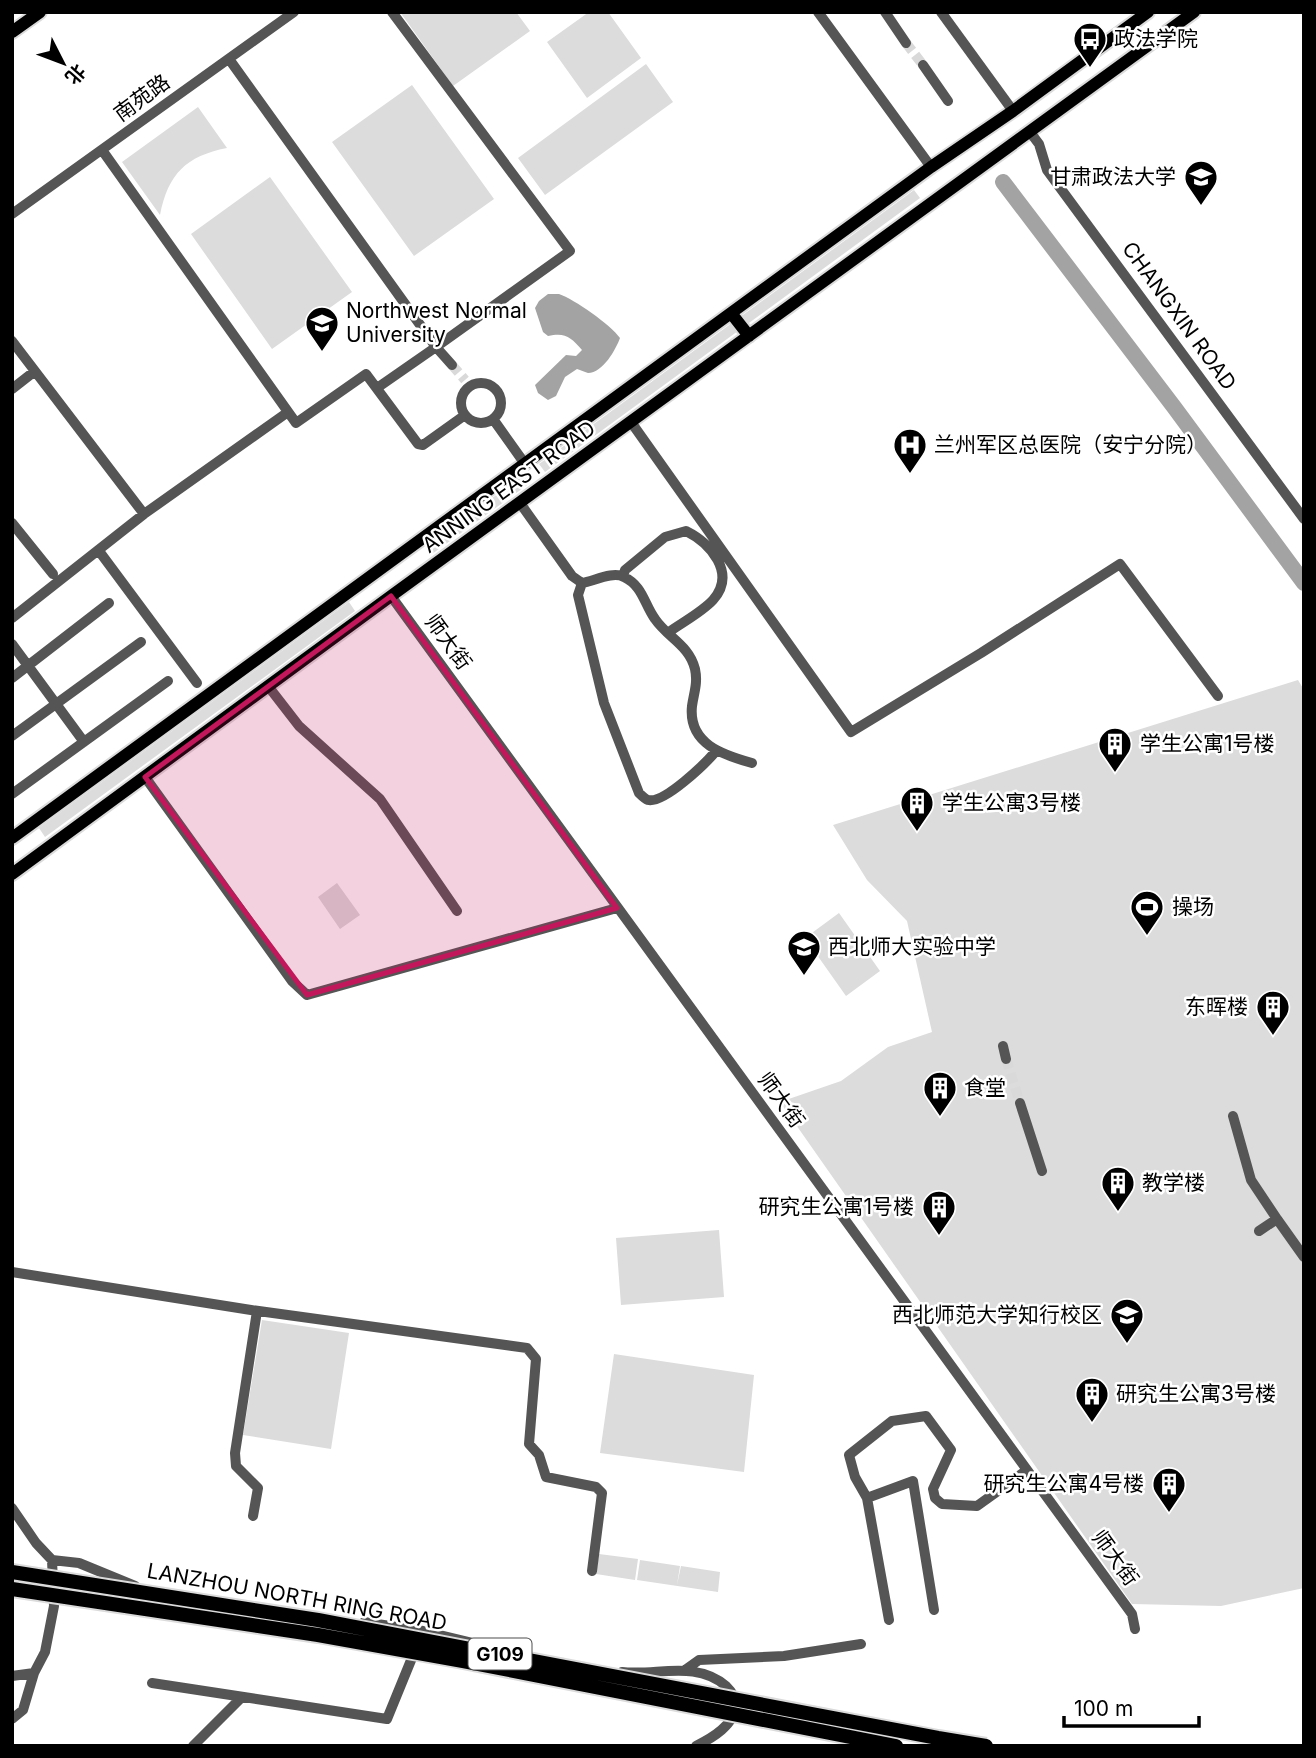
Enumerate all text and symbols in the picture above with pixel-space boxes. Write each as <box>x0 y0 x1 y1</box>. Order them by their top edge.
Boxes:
bus stop icon: 政法学院 <box>1071 20 1109 69</box>
place label: 政法学院 <box>1114 26 1198 51</box>
north arrow <box>28 28 98 98</box>
text: 北 <box>60 59 90 89</box>
street label: 南苑路 <box>109 69 175 126</box>
school or university icon: 甘肃政法大学 <box>1182 158 1220 207</box>
place label: 甘肃政法大学 <box>1050 164 1176 189</box>
street label: CHANGXIN ROAD <box>1117 237 1242 395</box>
place label: Northwest Normal University <box>346 298 527 347</box>
school or university icon: Northwest Normal University <box>303 304 341 353</box>
street label: ANNING EAST ROAD <box>417 415 600 558</box>
hospital icon: 兰州军区总医院（安宁分院） <box>891 426 929 475</box>
place label: 兰州军区总医院（安宁分院） <box>934 432 1207 457</box>
street label: 师大街 <box>420 609 477 675</box>
building icon: 学生公寓1号楼 <box>1096 725 1134 774</box>
place label: 学生公寓1号楼 <box>1140 731 1275 756</box>
building icon: 学生公寓3号楼 <box>898 784 936 833</box>
place label: 学生公寓3号楼 <box>942 790 1081 815</box>
sports icon: 操场 <box>1128 888 1166 937</box>
place label: 操场 <box>1172 894 1214 919</box>
school or university icon: 西北师大实验中学 <box>785 928 823 977</box>
place label: 西北师大实验中学 <box>828 934 996 959</box>
building icon: 东晖楼 <box>1254 988 1292 1037</box>
place label: 东晖楼 <box>1185 994 1248 1019</box>
street label: 师大街 <box>753 1067 810 1133</box>
building icon: 食堂 <box>921 1069 959 1118</box>
place label: 食堂 <box>964 1075 1006 1100</box>
building icon: 教学楼 <box>1099 1164 1137 1213</box>
place label: 教学楼 <box>1142 1170 1205 1195</box>
building icon: 研究生公寓1号楼 <box>920 1188 958 1237</box>
place label: 研究生公寓1号楼 <box>758 1194 914 1219</box>
school or university icon: 西北师范大学知行校区 <box>1108 1296 1146 1345</box>
place label: 西北师范大学知行校区 <box>892 1302 1102 1327</box>
building icon: 研究生公寓3号楼 <box>1073 1375 1111 1424</box>
place label: 研究生公寓3号楼 <box>1116 1381 1276 1406</box>
building icon: 研究生公寓4号楼 <box>1150 1465 1188 1514</box>
place label: 研究生公寓4号楼 <box>983 1471 1144 1496</box>
street label: 师大街 <box>1087 1525 1144 1591</box>
street label: LANZHOU NORTH RING ROAD <box>145 1558 449 1635</box>
road number: G109 <box>468 1638 532 1670</box>
scale bar <box>1064 1684 1199 1728</box>
text: 100 m <box>1074 1696 1133 1721</box>

